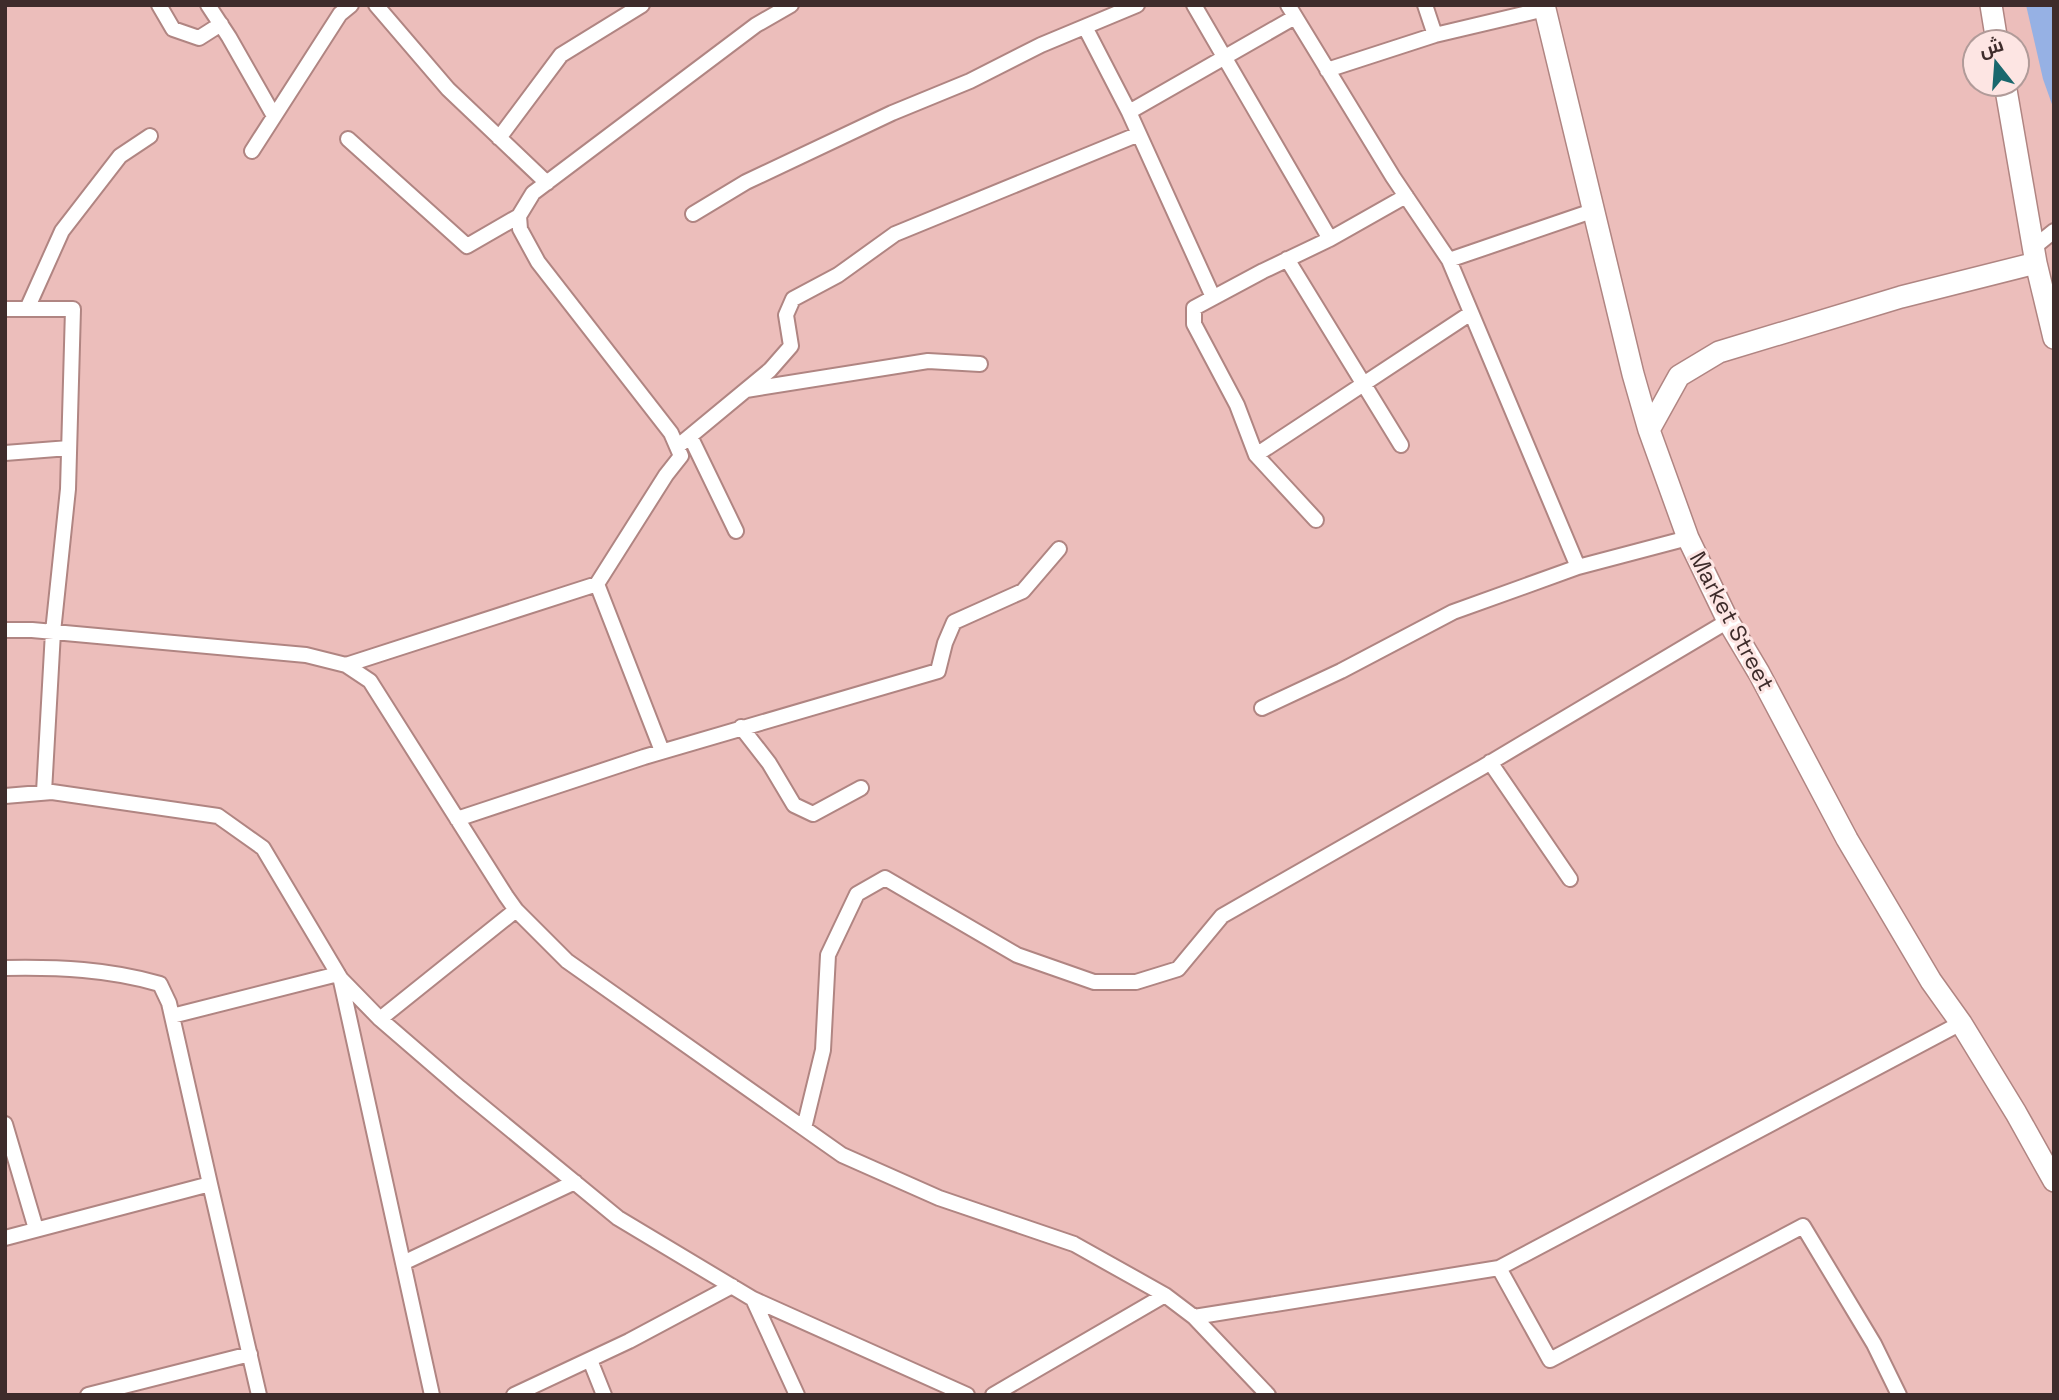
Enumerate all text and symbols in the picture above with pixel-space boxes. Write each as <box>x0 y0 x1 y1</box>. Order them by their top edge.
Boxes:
north arrow <box>1961 28 2031 98</box>
text: ش <box>1976 32 2006 63</box>
street label: Market Street <box>1683 546 1781 696</box>

